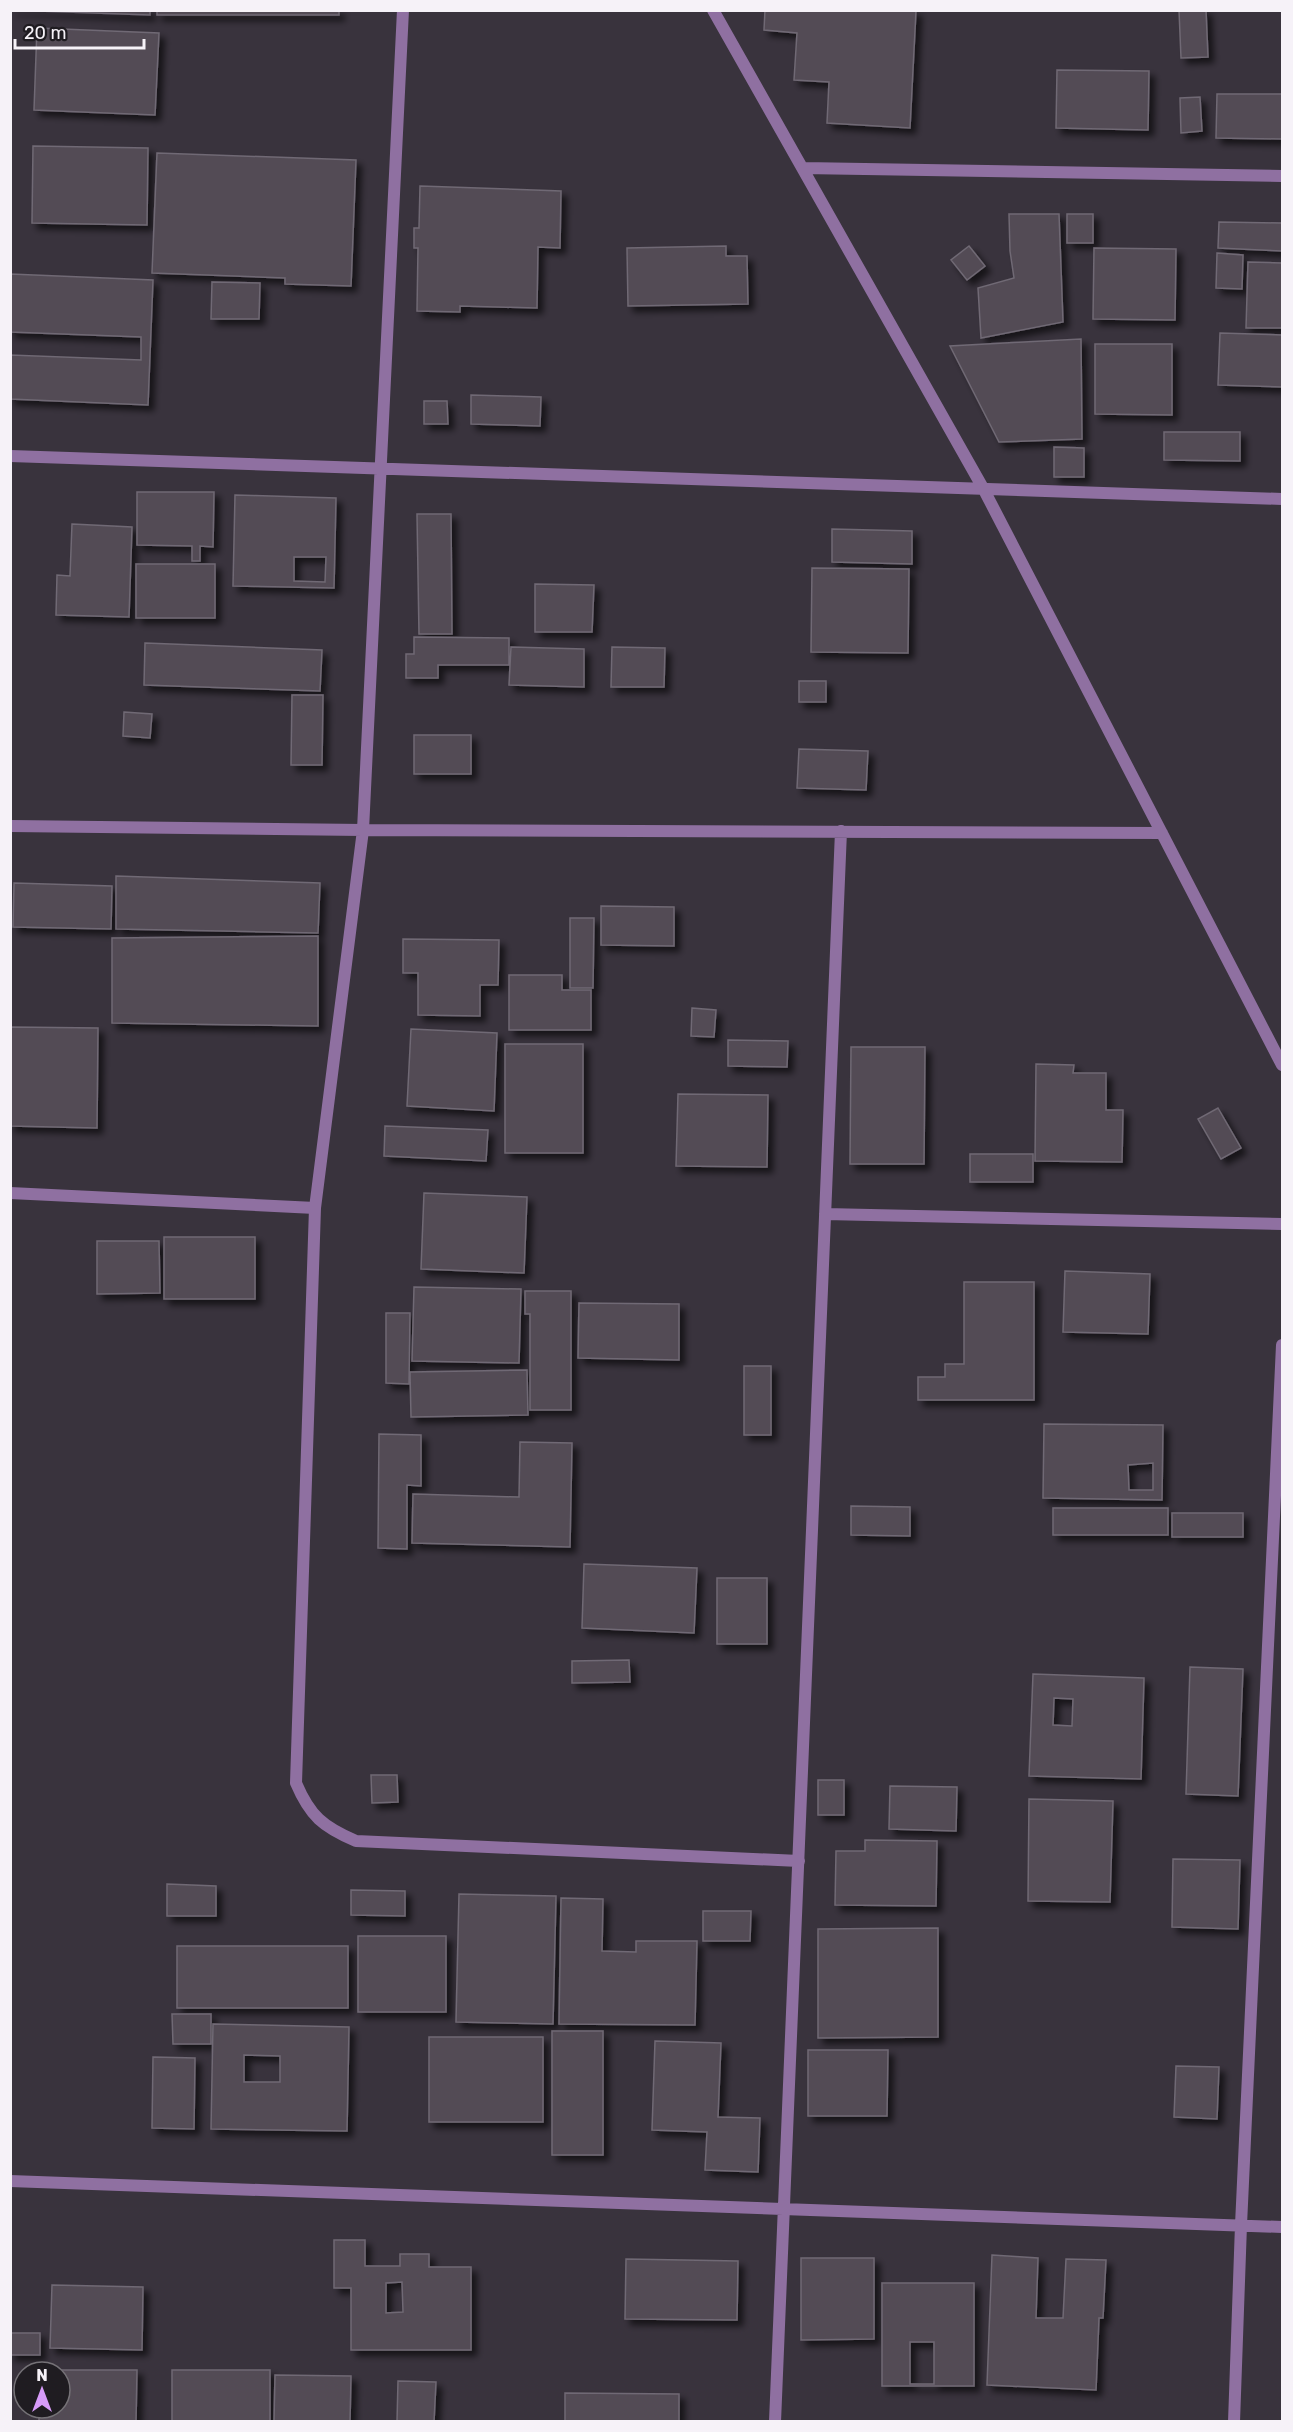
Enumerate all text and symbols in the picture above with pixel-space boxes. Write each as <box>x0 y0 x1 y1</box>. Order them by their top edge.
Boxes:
scale bar <box>15 12 144 50</box>
text: 20 m <box>24 22 66 44</box>
north arrow <box>12 2360 72 2420</box>
text: N <box>36 2366 48 2385</box>

